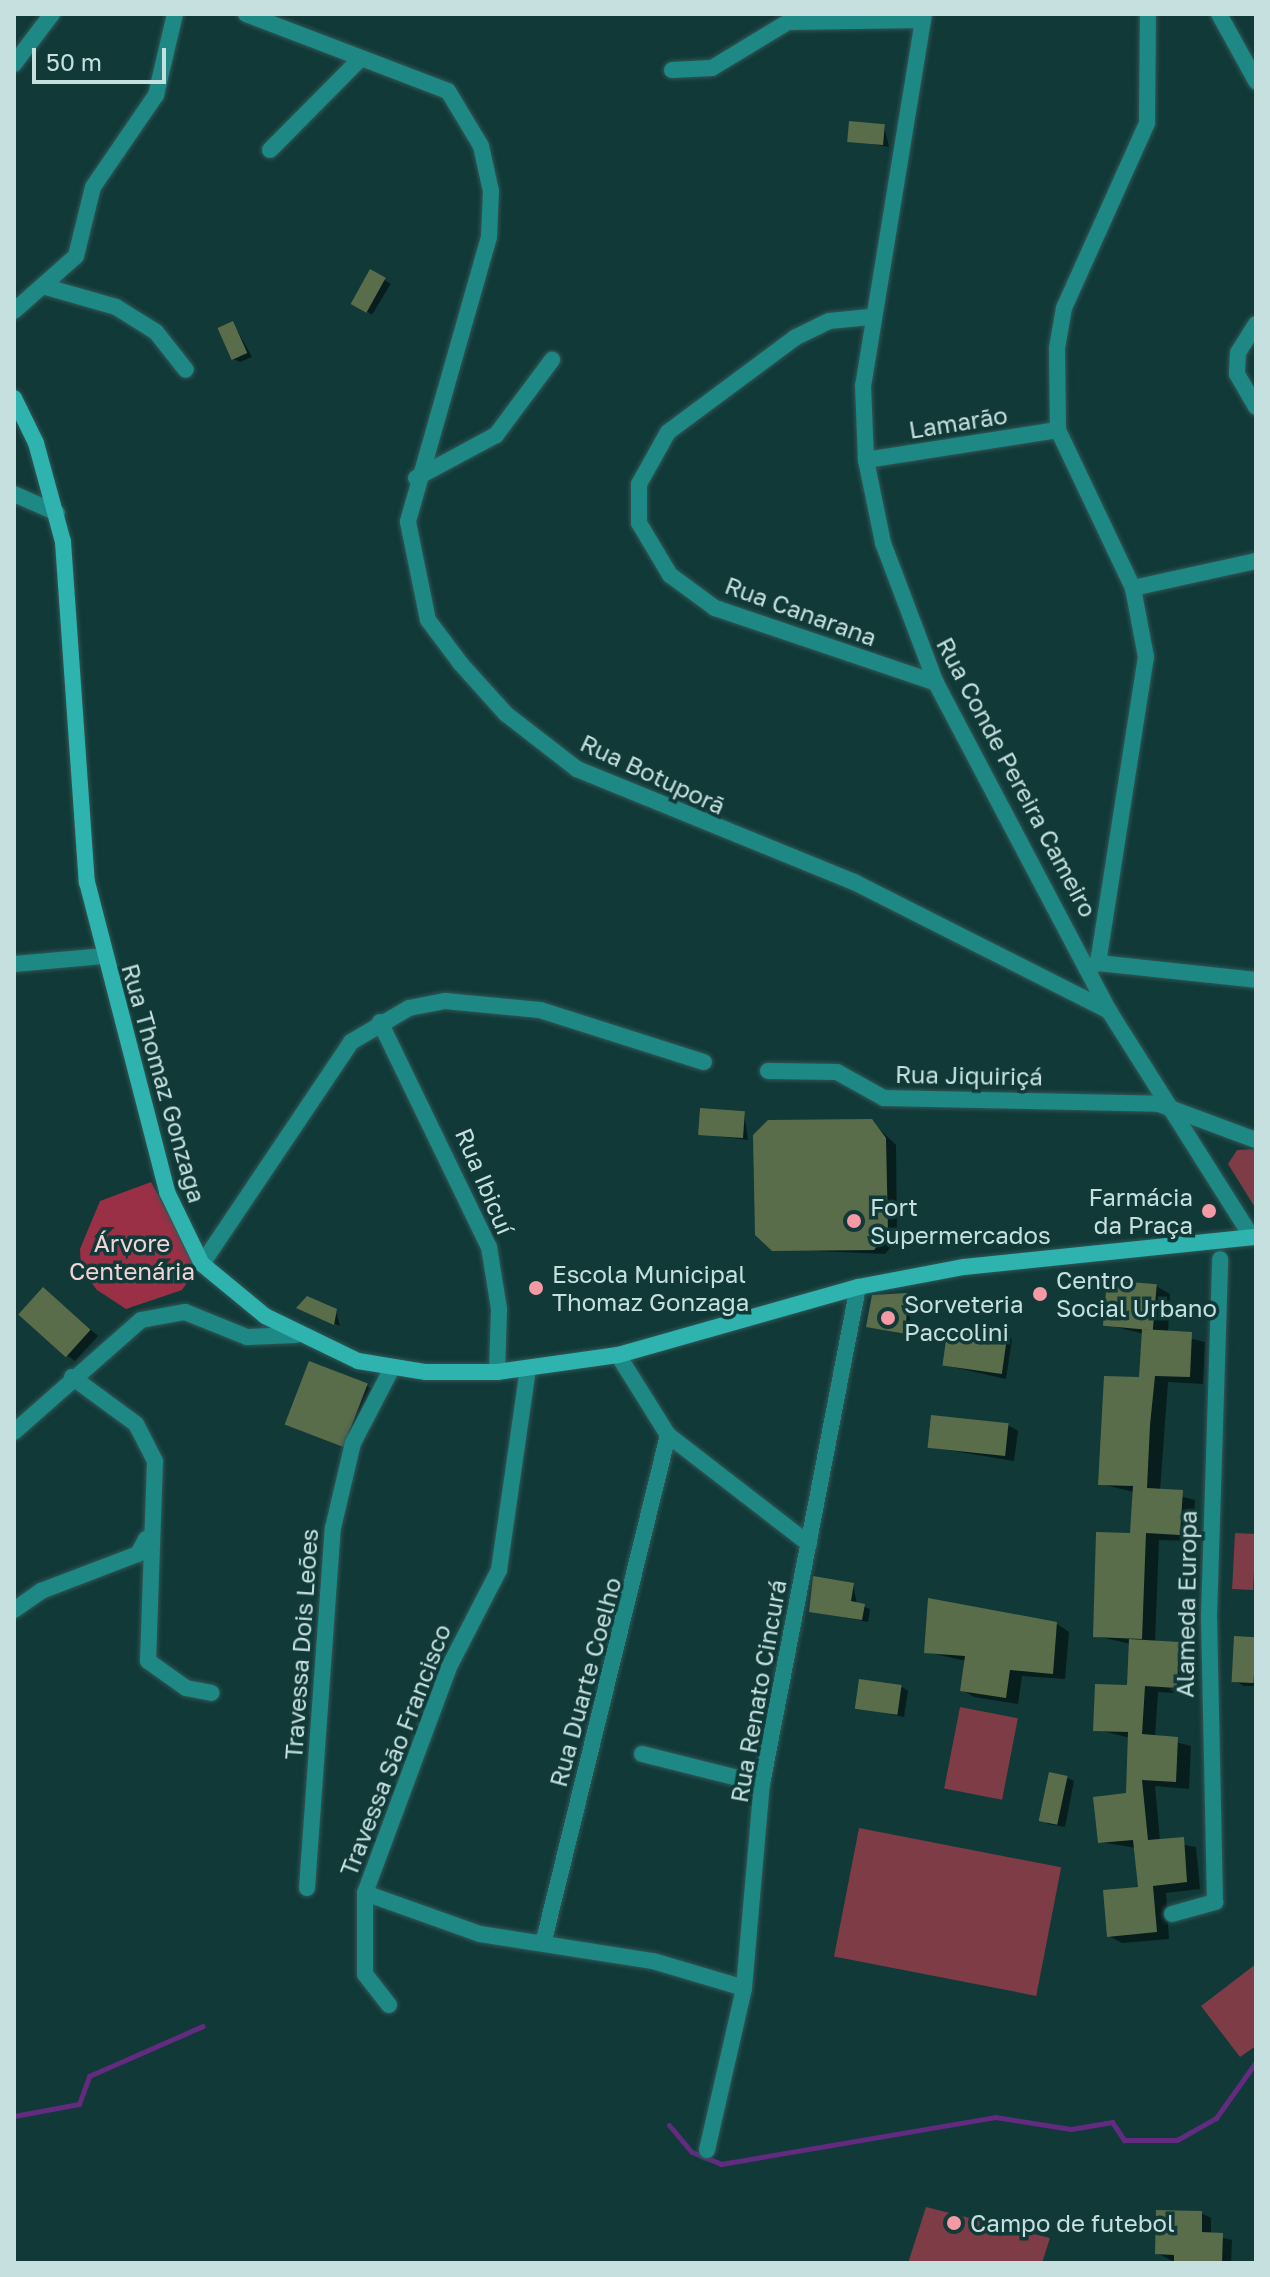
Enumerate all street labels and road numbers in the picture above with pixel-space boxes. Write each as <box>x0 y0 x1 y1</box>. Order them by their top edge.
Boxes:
street label: Lamarão <box>907 400 1009 444</box>
street label: Rua Canarana <box>721 570 881 652</box>
street label: Rua Conde Pereira Cameiro <box>931 632 1103 922</box>
street label: Rua Botuporã <box>576 728 730 820</box>
street label: Rua Thomaz Gonzaga <box>116 960 212 1206</box>
street label: Rua Jiquiriçá <box>895 1059 1043 1091</box>
street label: Rua Ibicuí <box>450 1124 520 1238</box>
street label: Alameda Europa <box>1170 1510 1202 1698</box>
street label: Travessa Dois Leões <box>279 1528 323 1760</box>
street label: Rua Duarte Coelho <box>543 1574 627 1790</box>
street label: Rua Renato Cincurá <box>724 1577 792 1805</box>
street label: Travessa São Francisco <box>334 1620 456 1880</box>

